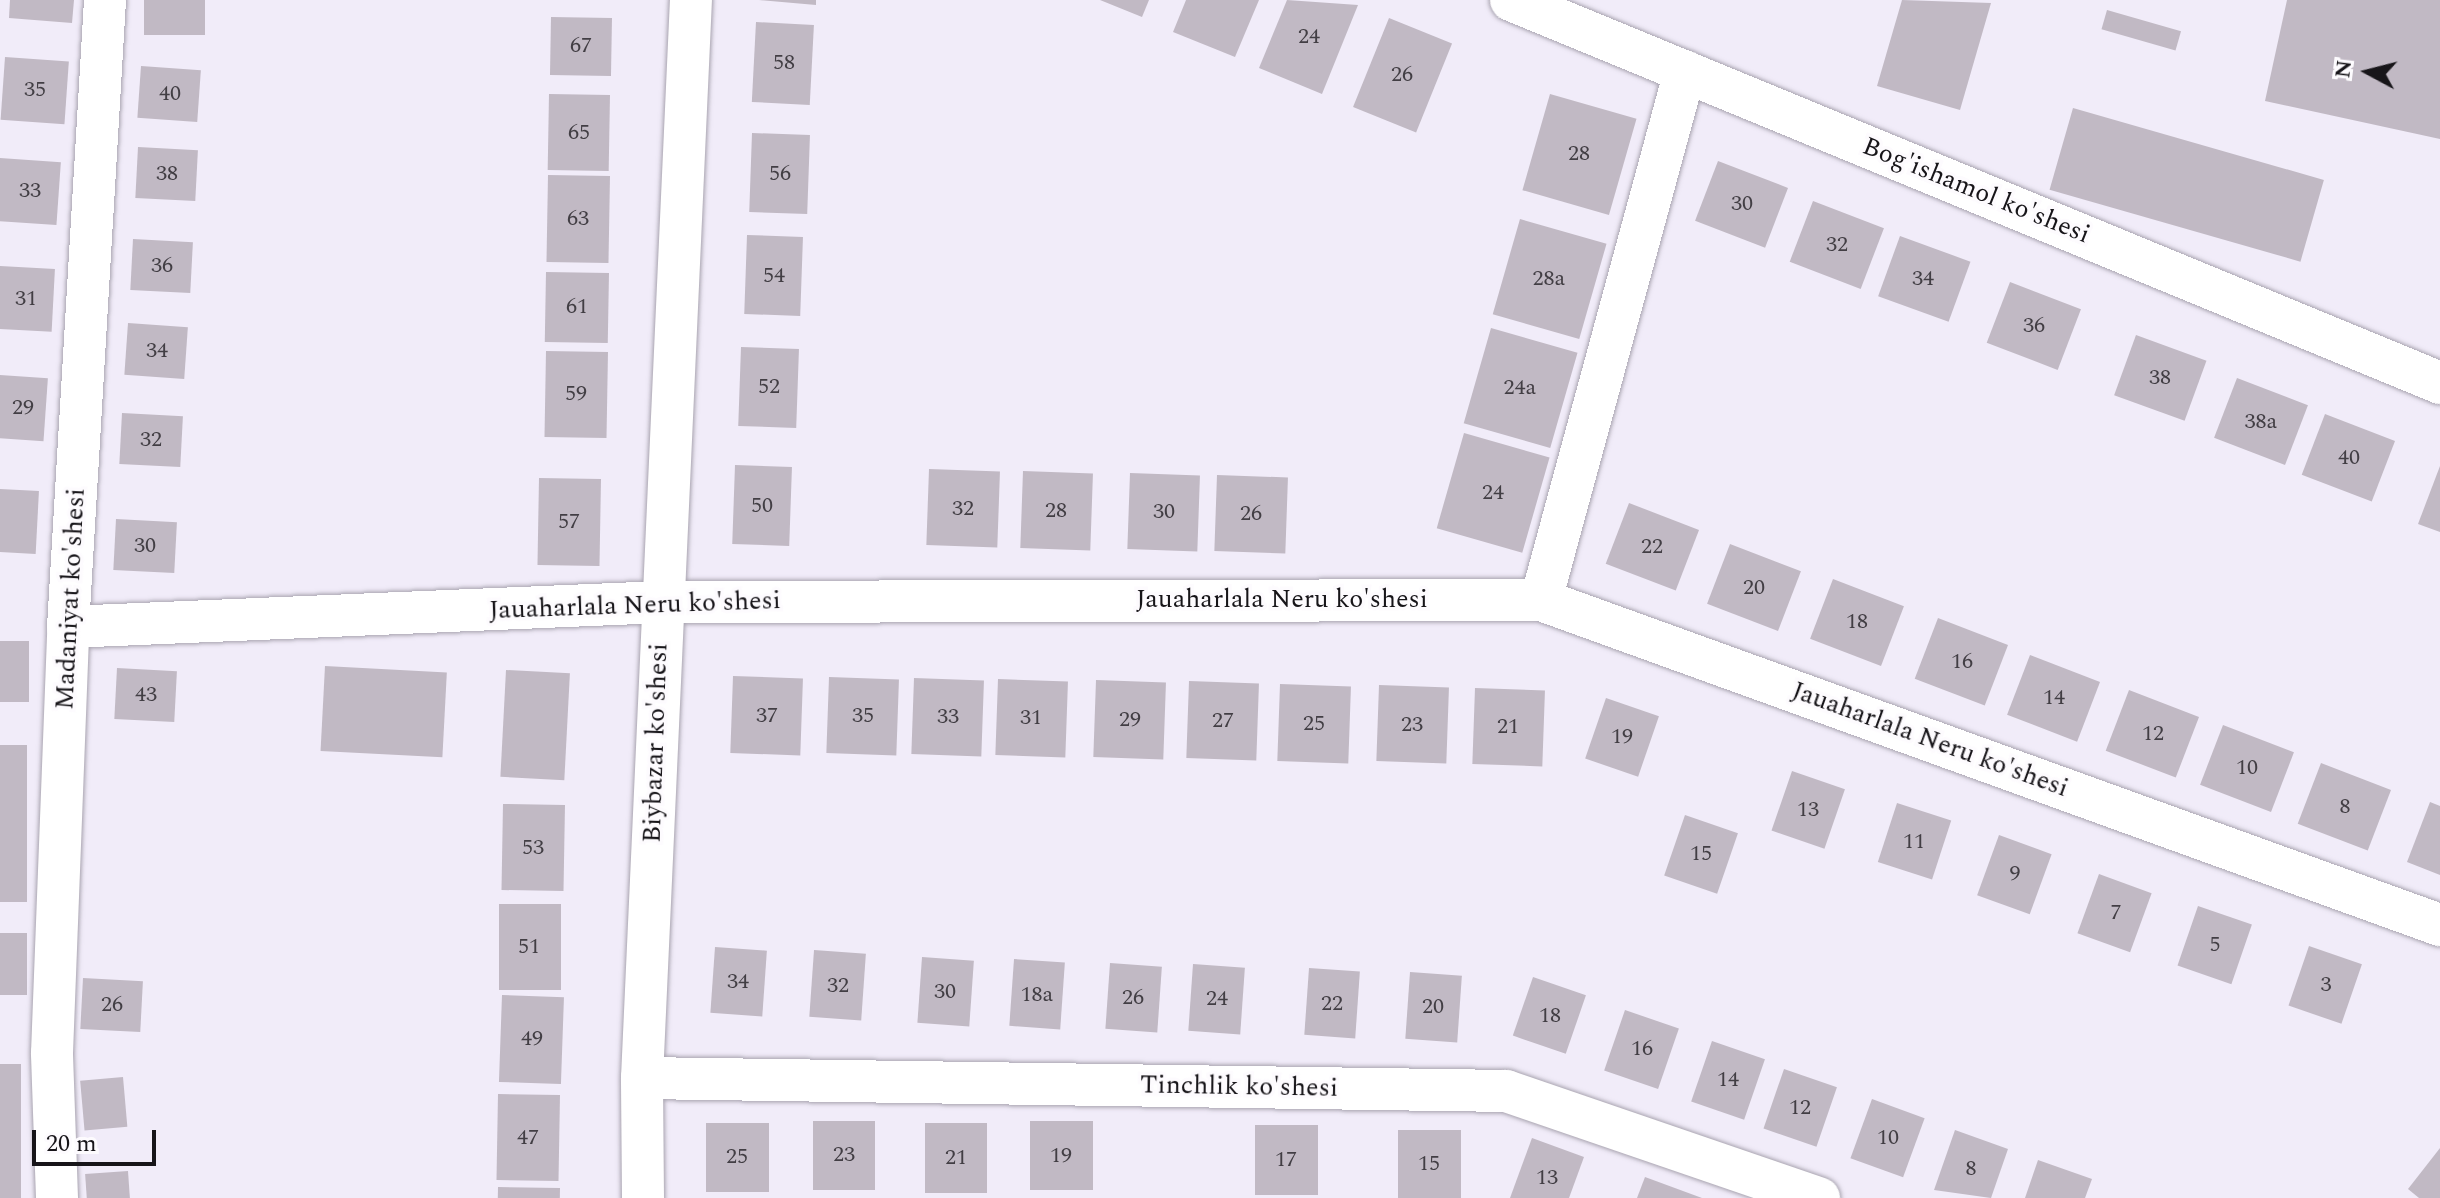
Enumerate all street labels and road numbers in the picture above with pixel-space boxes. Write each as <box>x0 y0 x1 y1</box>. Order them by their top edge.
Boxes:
street label: Bog'ishamol ko'shesi <box>1858 131 2094 251</box>
street label: Madaniyat ko'shesi <box>50 487 92 711</box>
street label: Jauaharlala Neru ko'shesi <box>1136 584 1428 616</box>
street label: Jauaharlala Neru ko'shesi <box>489 585 781 627</box>
street label: Biybazar ko'shesi <box>637 643 675 843</box>
street label: Jauaharlala Neru ko'shesi <box>1787 675 2073 805</box>
street label: Tinchlik ko'shesi <box>1140 1070 1338 1104</box>

